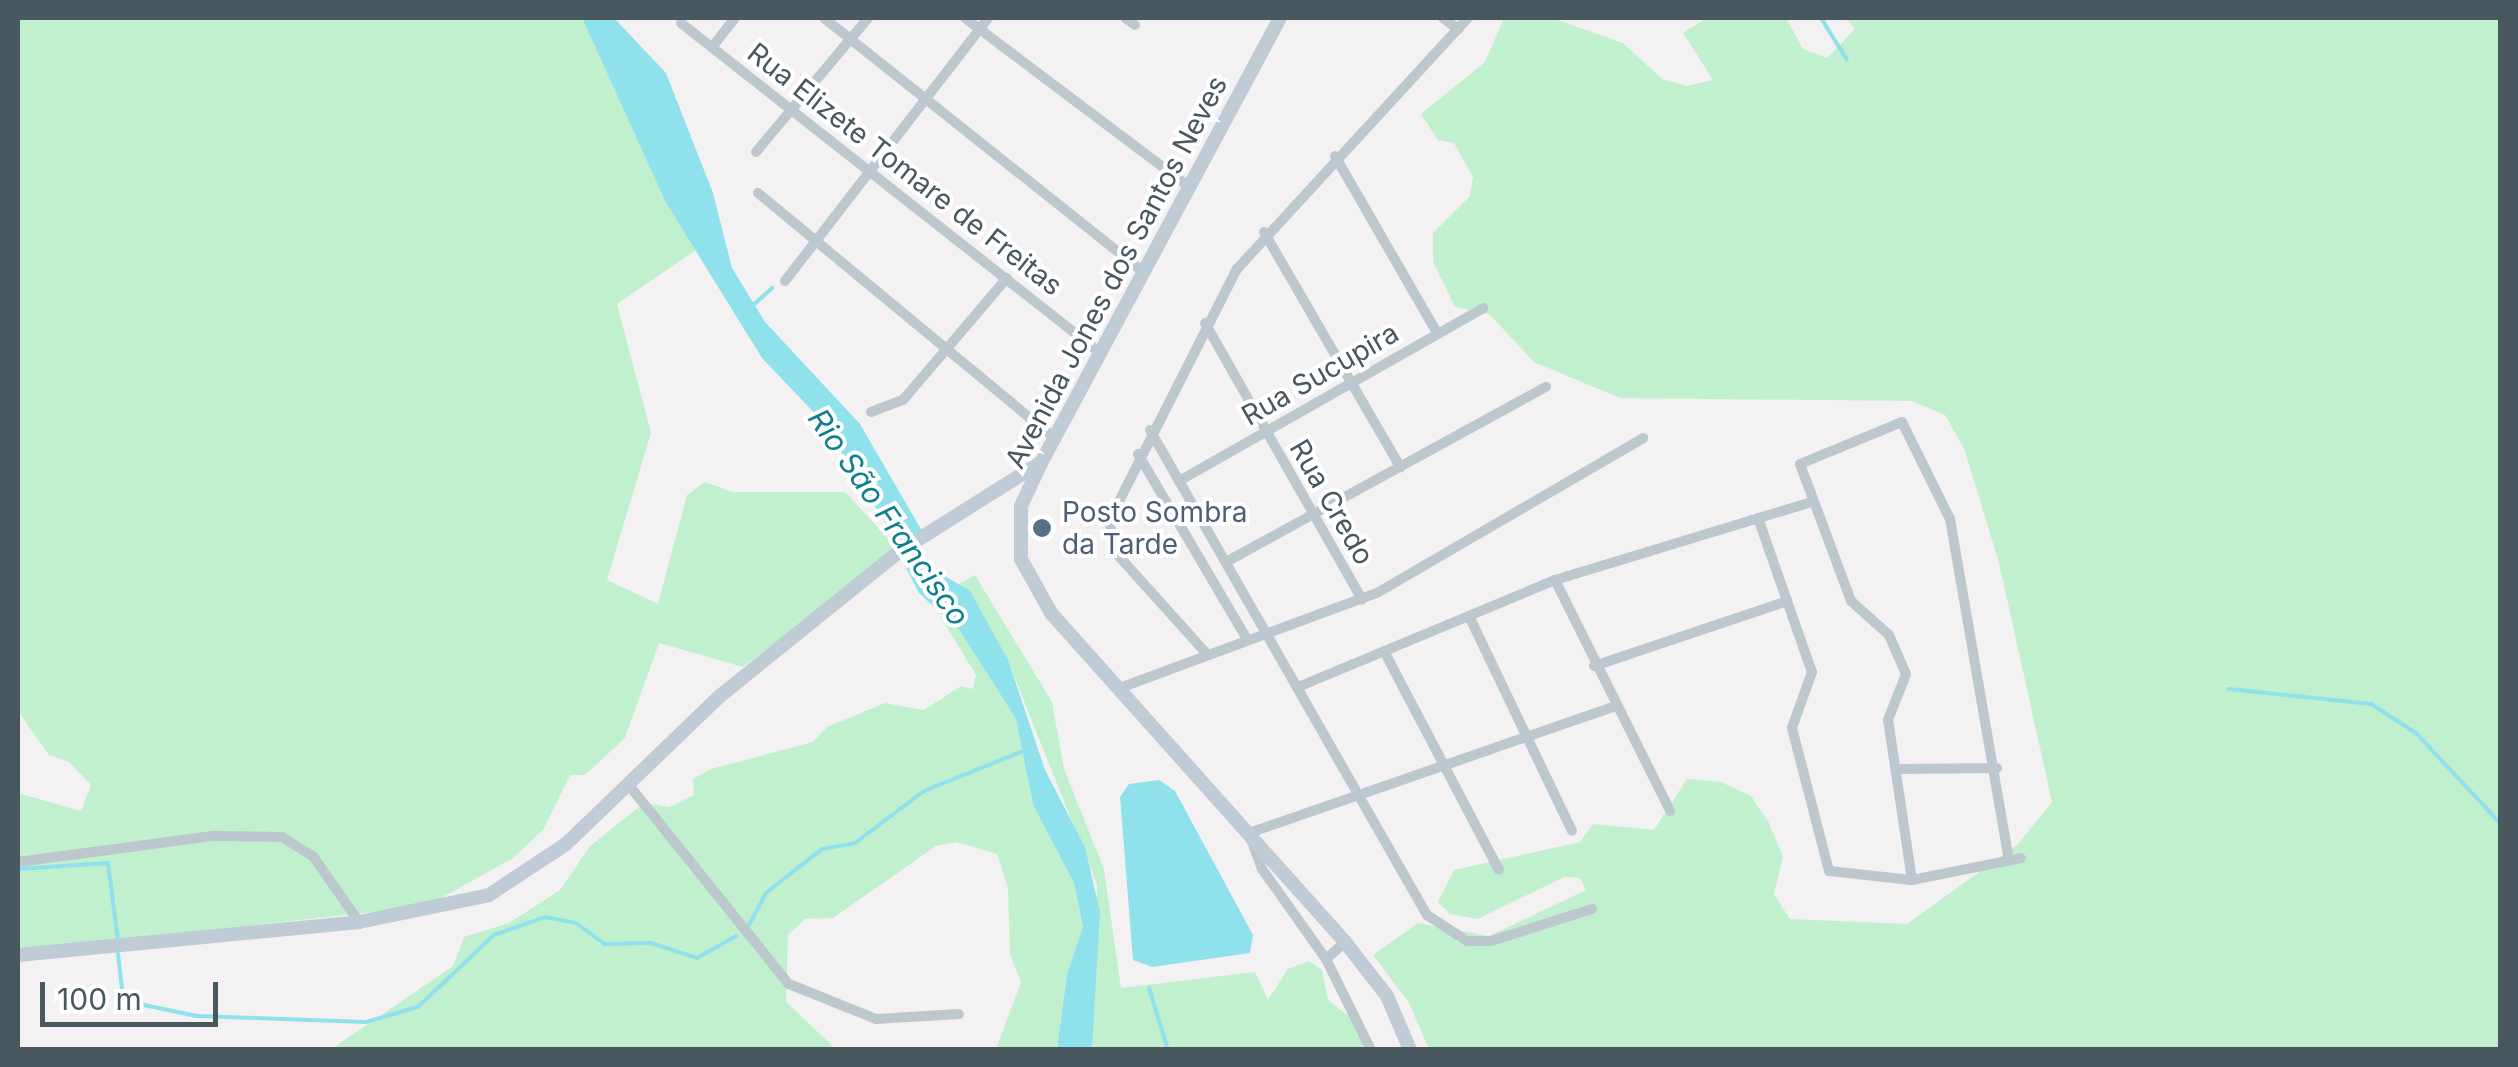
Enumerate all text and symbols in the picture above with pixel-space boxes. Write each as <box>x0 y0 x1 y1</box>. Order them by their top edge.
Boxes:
street label: Rua Elizete Tomare de Freitas <box>741 36 1069 302</box>
street label: Avenida Jones dos Santos Neves <box>998 70 1234 474</box>
street label: Rua Sucupira <box>1236 316 1404 432</box>
water label: Rio São Francisco <box>801 402 977 632</box>
street label: Rua Credo <box>1283 433 1381 571</box>
place label: Posto Sombra da Tarde <box>1062 495 1248 561</box>
marker: Posto Sombra da Tarde <box>1031 517 1053 539</box>
scale bar <box>45 962 222 1024</box>
text: 100 m <box>57 981 142 1017</box>

